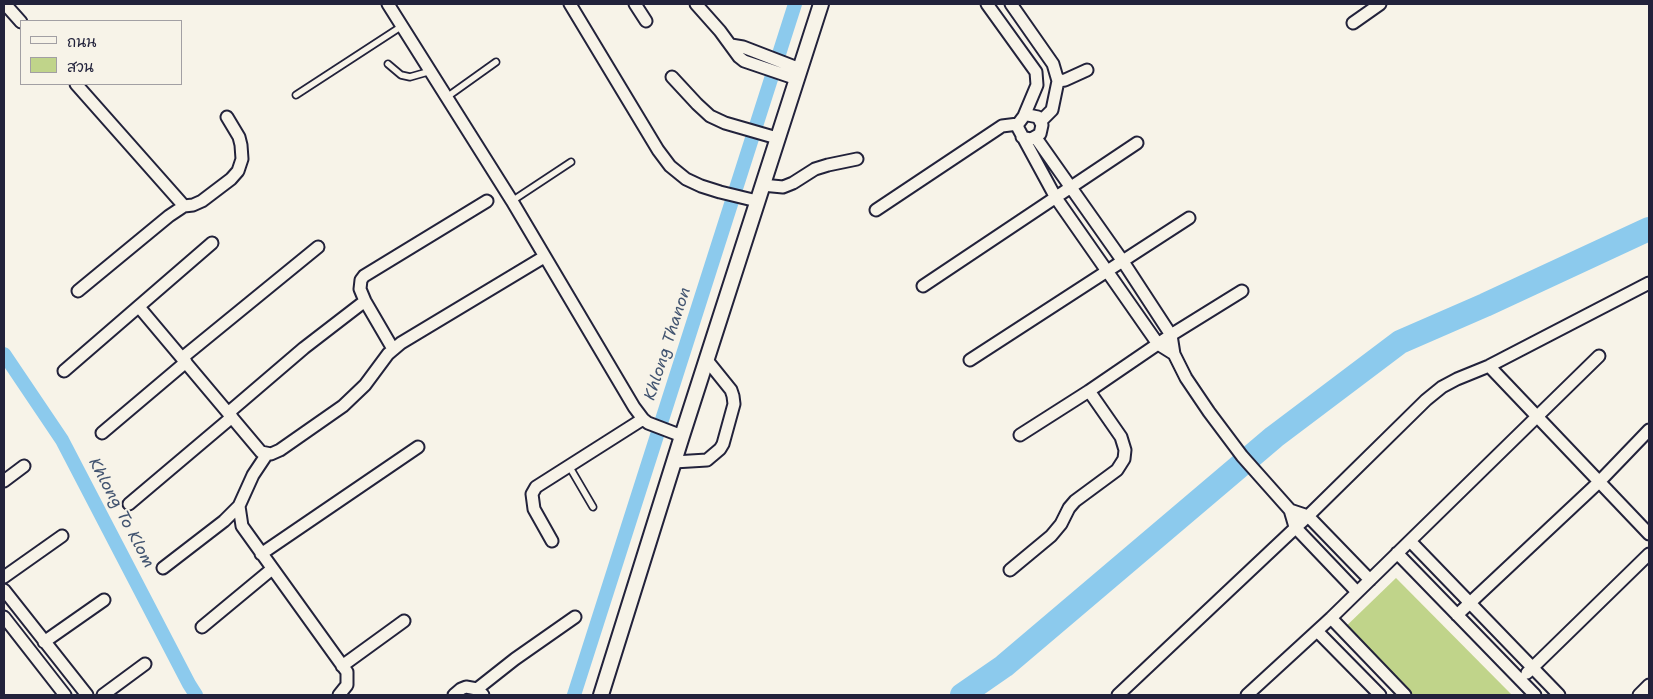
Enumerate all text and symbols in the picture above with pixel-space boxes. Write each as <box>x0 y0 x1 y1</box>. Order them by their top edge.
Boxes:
legend <box>20 20 182 85</box>
text: ถนน <box>67 32 96 52</box>
text: สวน <box>67 57 94 77</box>
water label: Khlong Thanon <box>641 285 695 403</box>
water label: Khlong To Klom <box>84 455 158 571</box>

